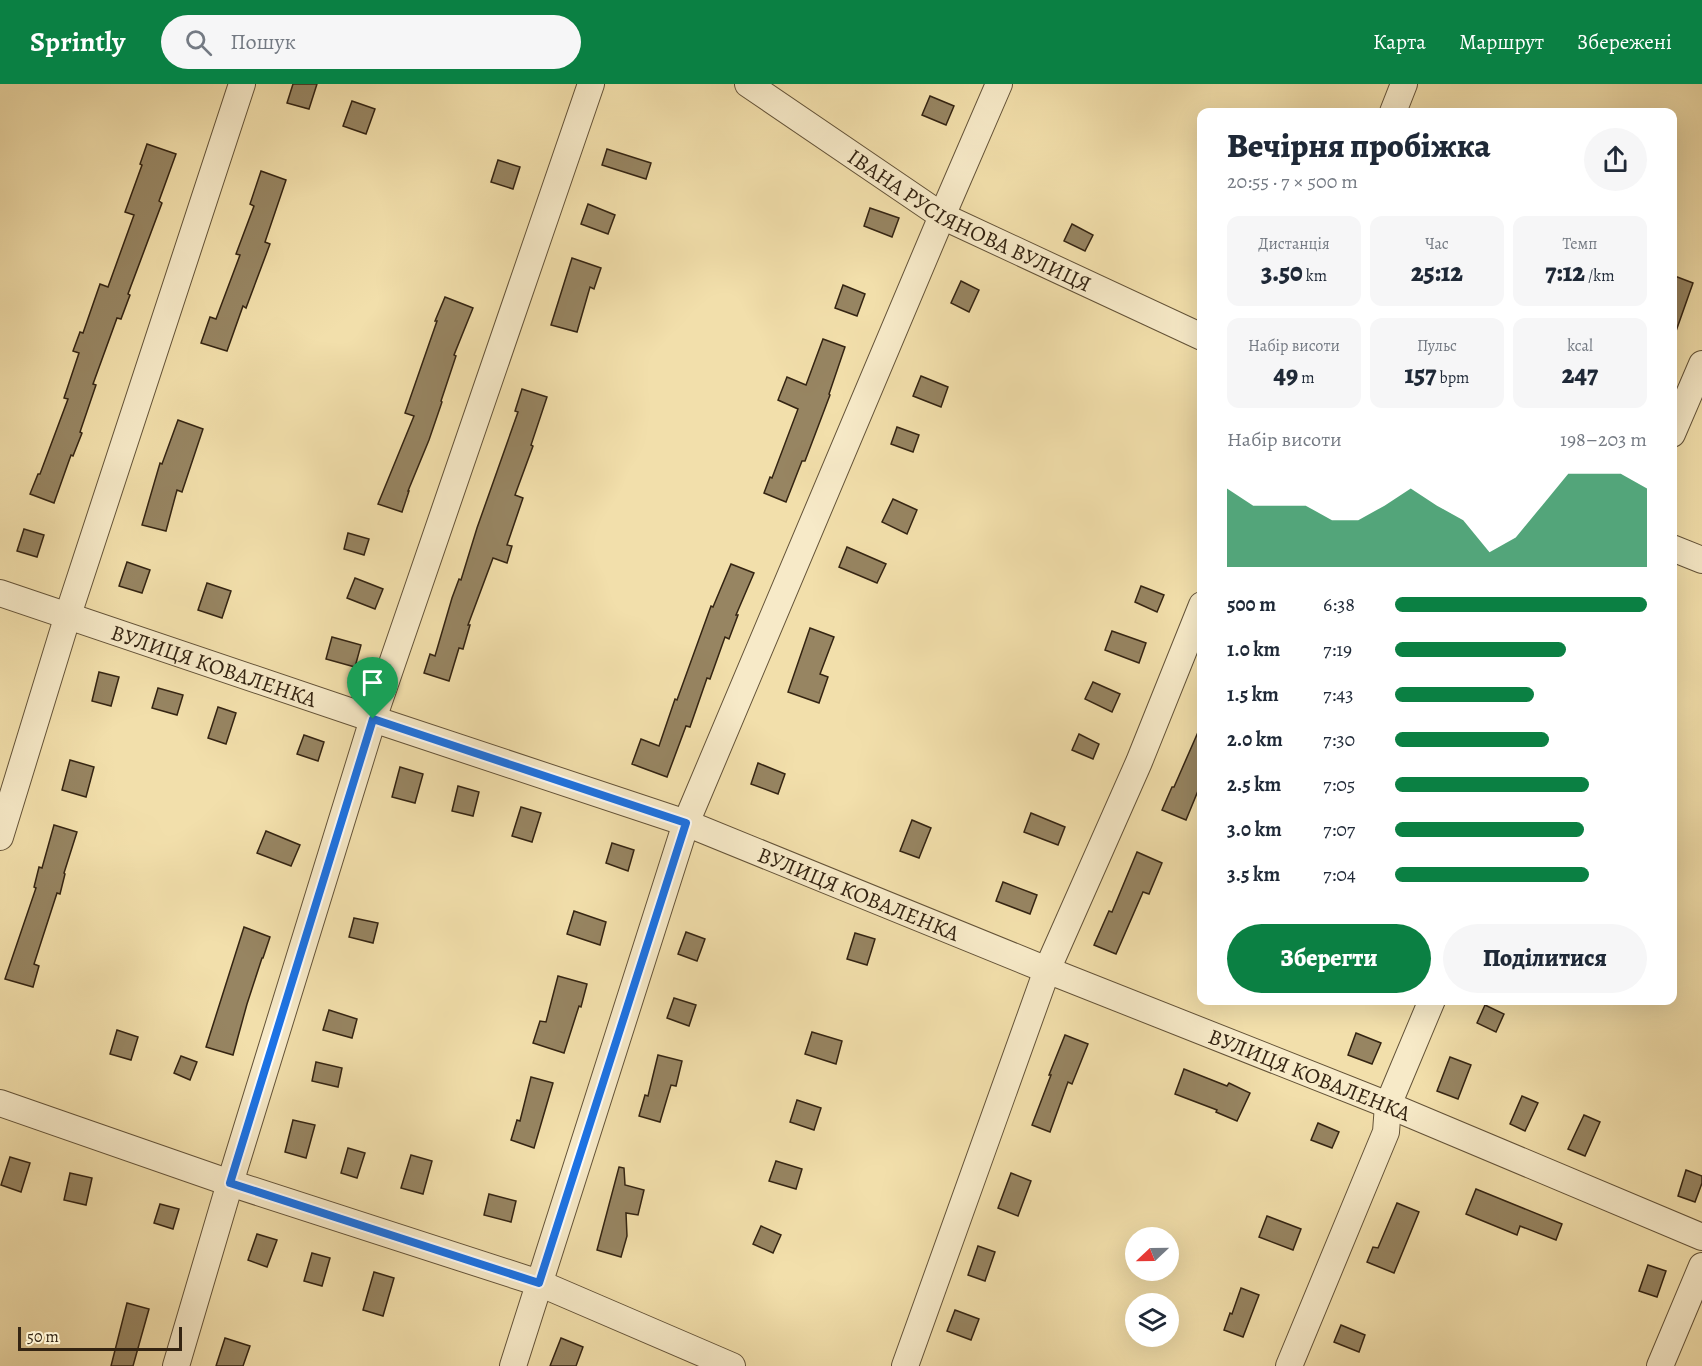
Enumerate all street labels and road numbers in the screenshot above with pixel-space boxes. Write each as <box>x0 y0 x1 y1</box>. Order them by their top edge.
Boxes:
street label: ІВАНА РУСІЯНОВА ВУЛИЦЯ <box>841 142 1096 299</box>
street label: ВУЛИЦЯ КОВАЛЕНКА <box>107 618 322 715</box>
street label: ВУЛИЦЯ КОВАЛЕНКА <box>753 840 965 949</box>
street label: ВУЛИЦЯ КОВАЛЕНКА <box>1204 1021 1416 1129</box>

